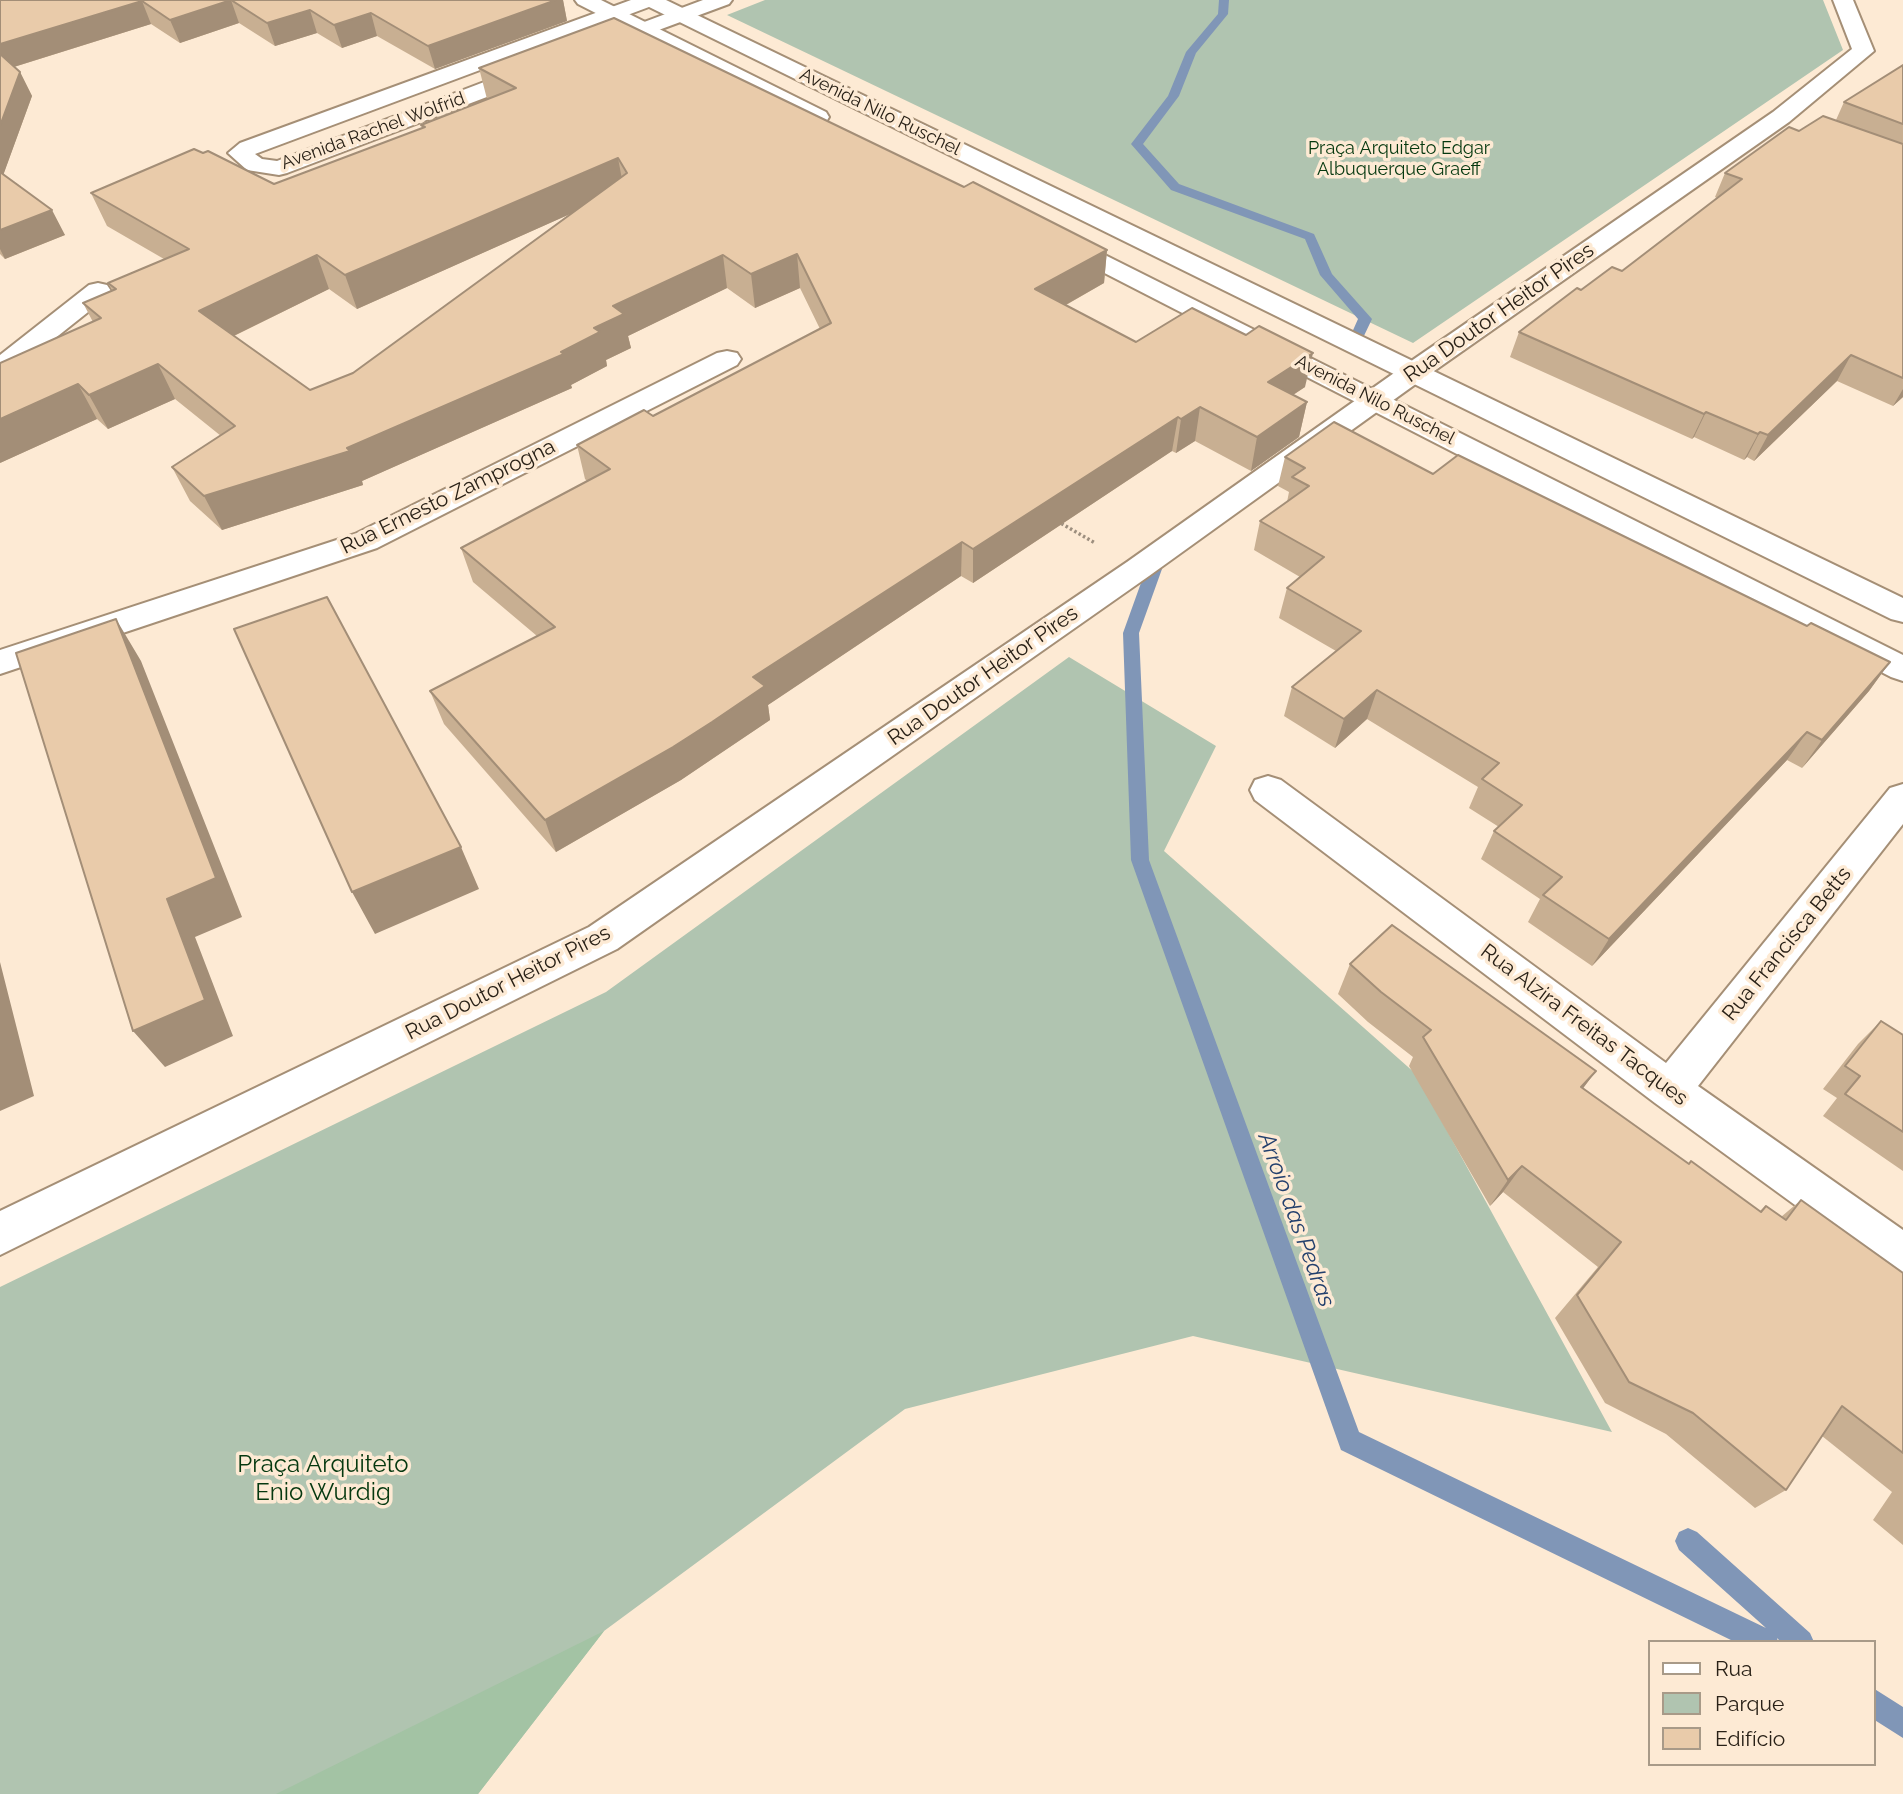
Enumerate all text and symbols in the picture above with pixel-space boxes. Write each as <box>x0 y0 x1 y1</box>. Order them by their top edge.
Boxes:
street label: Avenida Nilo Ruschel <box>796 64 964 160</box>
street label: Avenida Rachel Wolfrid <box>278 88 468 174</box>
park label: Praça Arquiteto Edgar Albuquerque Graeff <box>1308 138 1490 180</box>
street label: Rua Doutor Heitor Pires <box>1399 238 1599 388</box>
street label: Avenida Nilo Ruschel <box>1292 350 1458 450</box>
street label: Rua Ernesto Zamprogna <box>337 434 559 560</box>
street label: Rua Doutor Heitor Pires <box>883 601 1083 751</box>
street label: Rua Francisca Betts <box>1717 862 1857 1026</box>
street label: Rua Doutor Heitor Pires <box>401 920 615 1046</box>
street label: Rua Alzira Freitas Tacques <box>1476 939 1692 1111</box>
water label: Arroio das Pedras <box>1252 1129 1340 1311</box>
park label: Praça Arquiteto Enio Wurdig <box>237 1451 409 1507</box>
legend <box>1647 1640 1875 1766</box>
text: Rua <box>1715 1656 1752 1681</box>
text: Parque <box>1715 1691 1784 1716</box>
text: Edifício <box>1715 1726 1785 1751</box>

